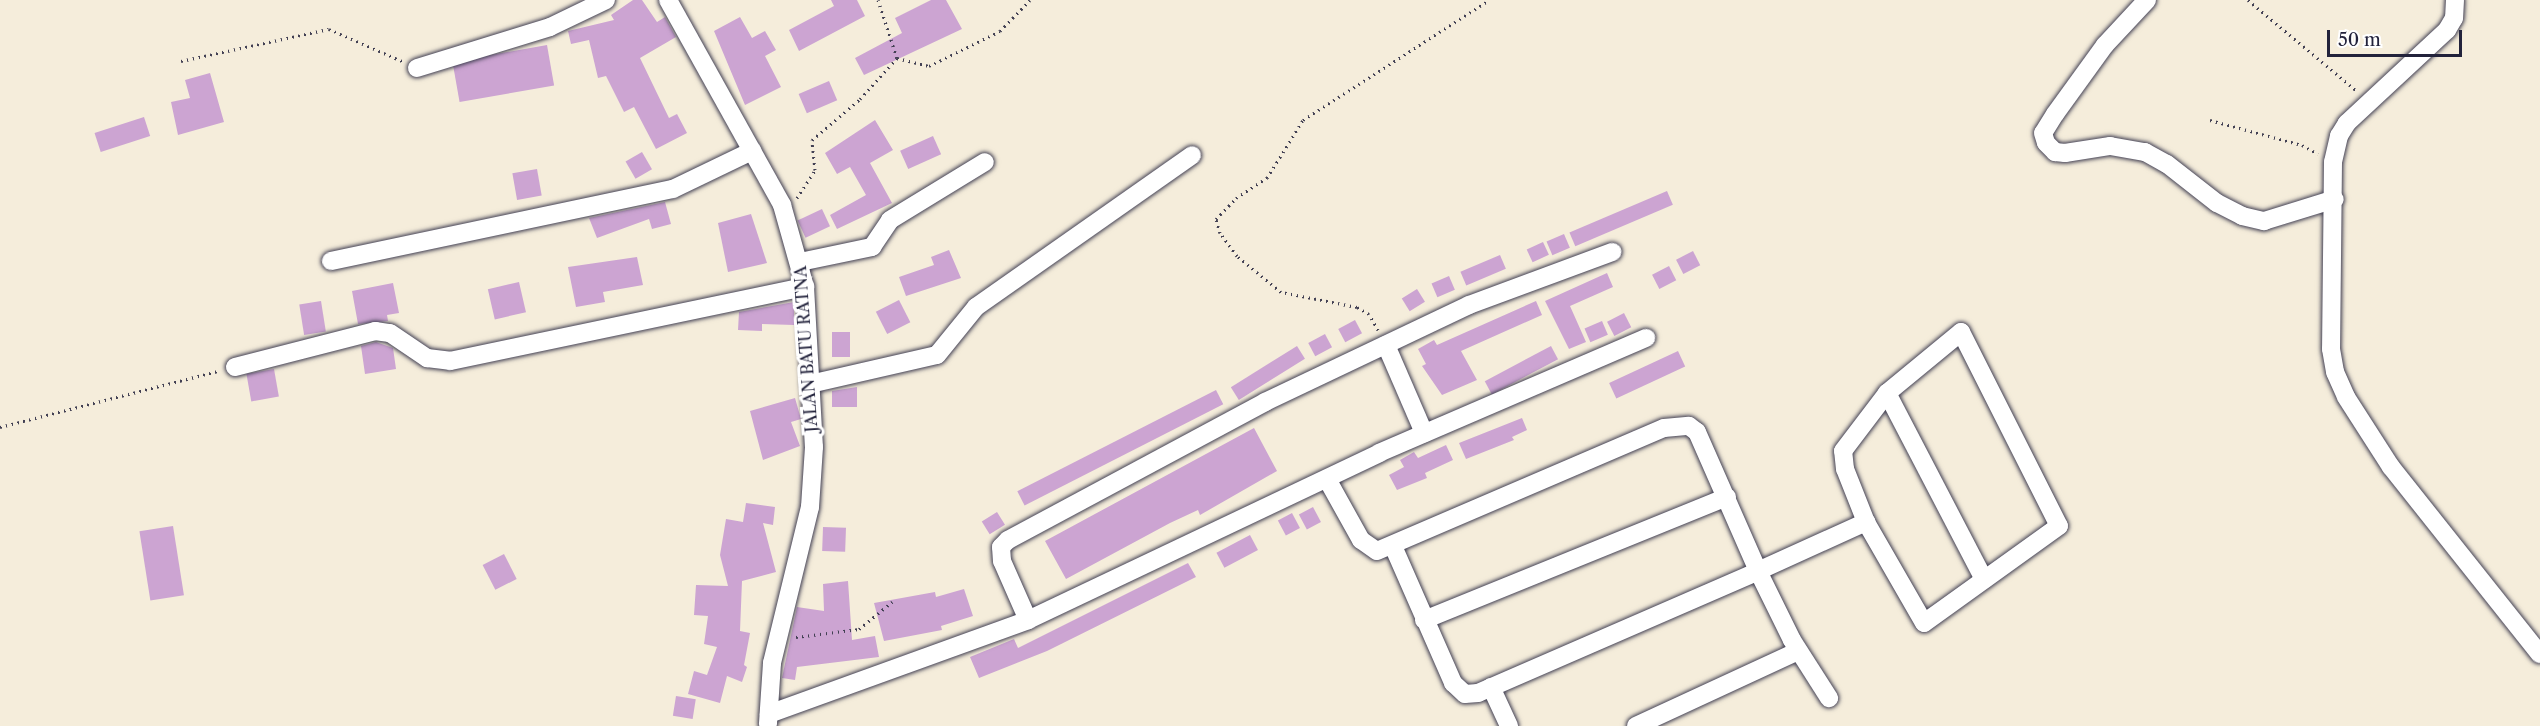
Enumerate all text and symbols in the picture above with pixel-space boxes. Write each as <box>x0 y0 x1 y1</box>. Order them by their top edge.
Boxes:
scale bar <box>2330 18 2465 56</box>
text: 50 m <box>2338 29 2381 51</box>
street label: JALAN BATU RATNA <box>791 265 821 433</box>

